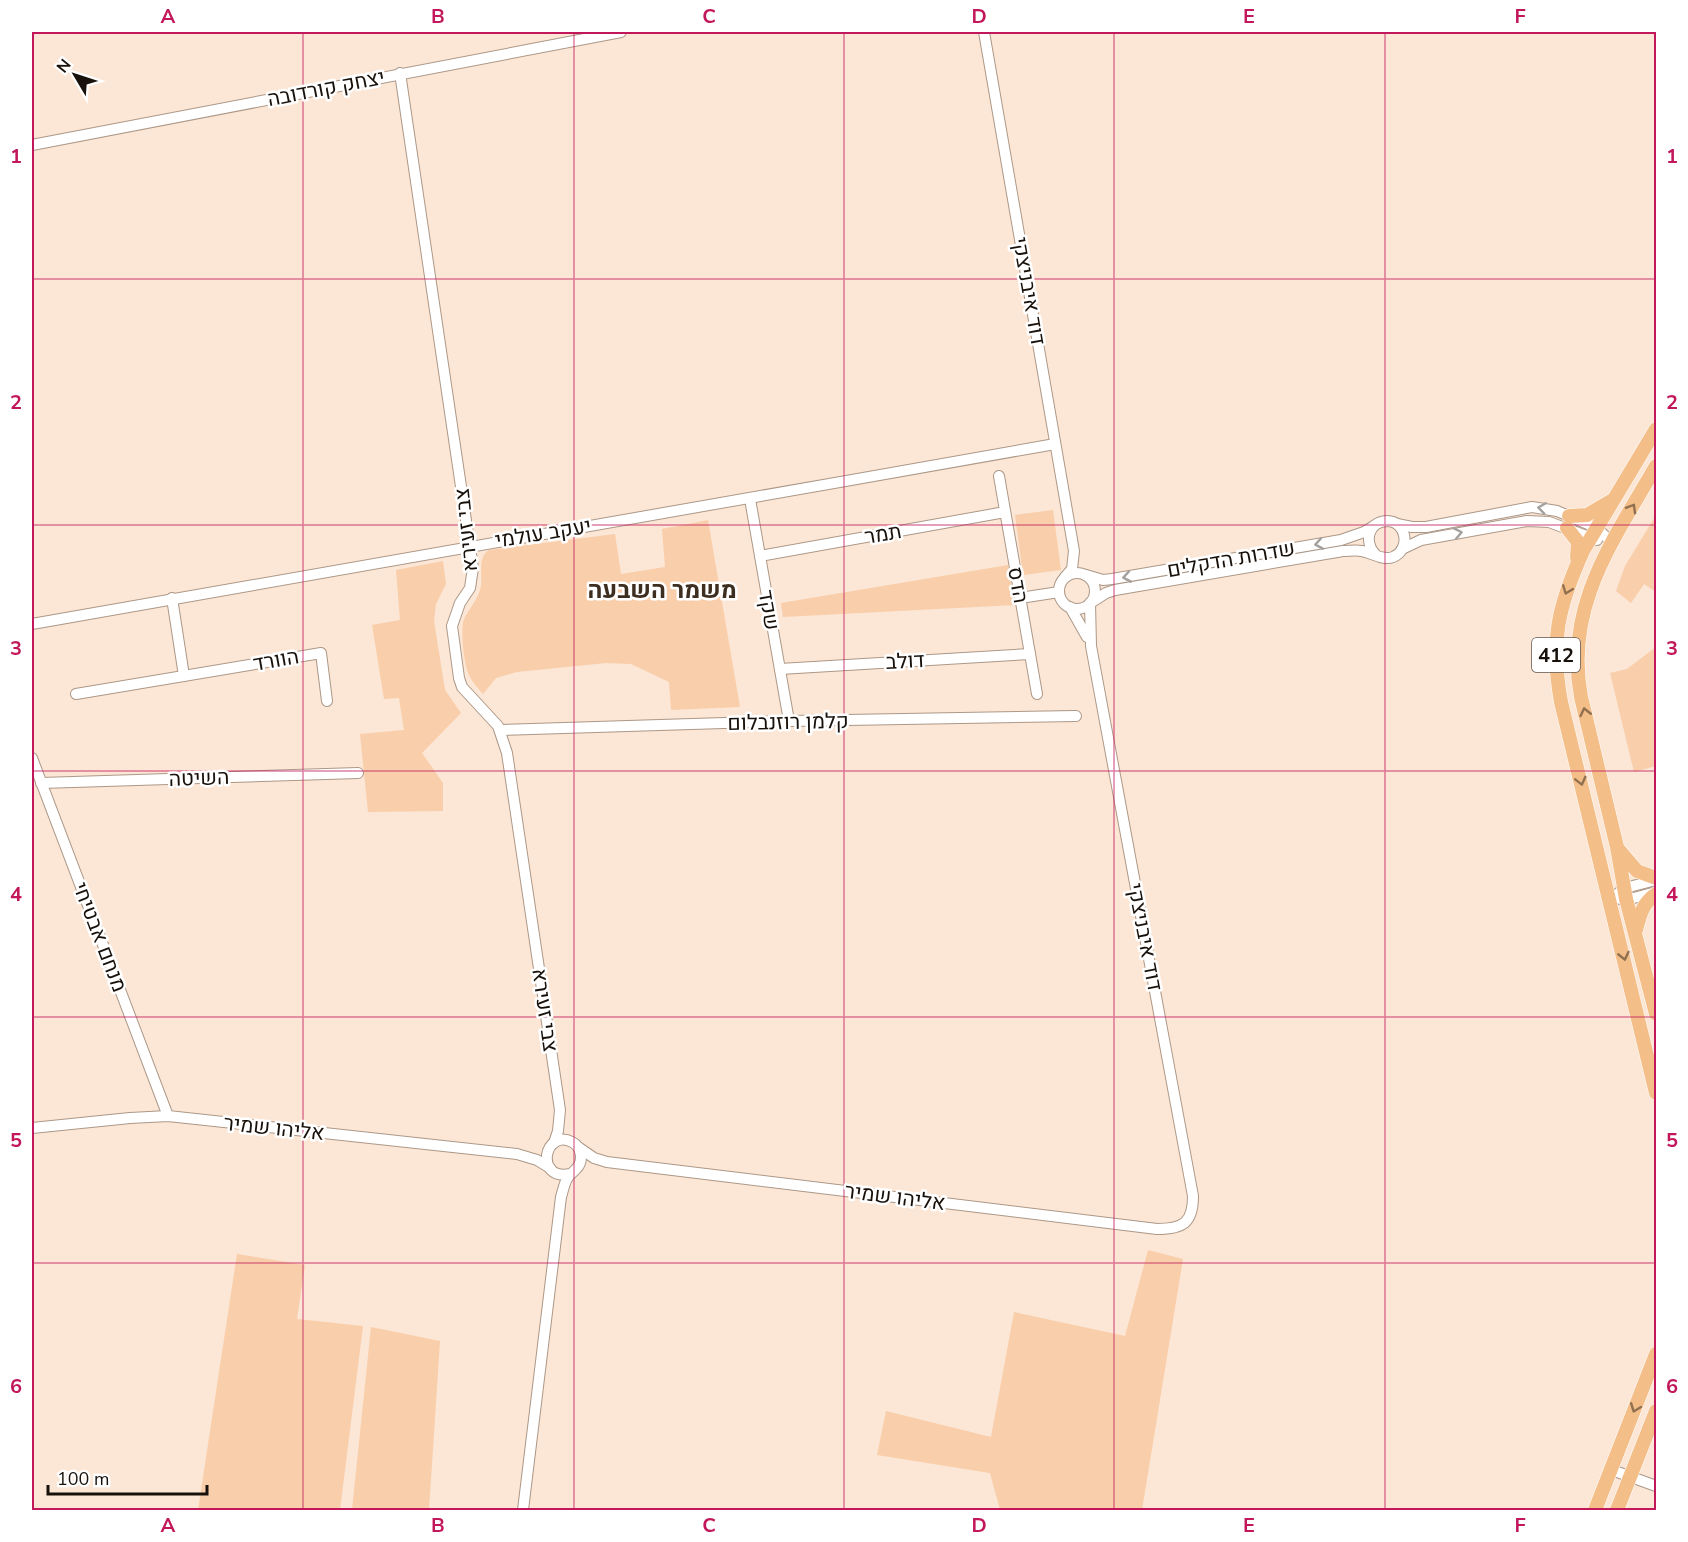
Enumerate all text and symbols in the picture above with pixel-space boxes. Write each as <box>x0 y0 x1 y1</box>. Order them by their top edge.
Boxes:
text: A <box>161 3 176 30</box>
text: B <box>431 3 445 30</box>
text: C <box>702 3 716 30</box>
text: D <box>971 3 987 30</box>
text: E <box>1243 3 1255 30</box>
text: F <box>1514 3 1526 30</box>
north arrow <box>45 45 105 105</box>
text: N <box>52 55 76 78</box>
street label: יצחק קורדובה <box>265 63 387 113</box>
text: 1 <box>10 143 22 170</box>
text: 1 <box>1666 143 1678 170</box>
street label: דוד איבניצקי <box>1006 235 1052 347</box>
text: 2 <box>10 389 22 416</box>
text: 2 <box>1666 389 1678 416</box>
street label: צבי זעירא <box>448 487 484 573</box>
one-way arrow <box>1537 503 1547 515</box>
one-way arrow <box>1624 504 1636 514</box>
street label: יעקב עולמי <box>493 512 593 554</box>
street label: תמר <box>862 517 904 551</box>
one-way arrow <box>1453 527 1463 540</box>
street label: שדרות הדקלים <box>1165 534 1297 584</box>
one-way arrow <box>1314 537 1324 550</box>
street label: הדס <box>1001 565 1035 605</box>
one-way arrow <box>1122 570 1131 582</box>
district label: משמר השבעה <box>587 574 737 606</box>
one-way arrow <box>1561 584 1574 595</box>
street label: שקד <box>752 588 786 632</box>
text: 3 <box>10 635 22 662</box>
text: 3 <box>1666 635 1678 662</box>
road number: 412 <box>1532 638 1580 672</box>
street label: הוורד <box>251 642 301 678</box>
street label: דולב <box>885 646 925 676</box>
street label: קלמן רוזנבלום <box>727 707 849 737</box>
one-way arrow <box>1579 707 1592 717</box>
street label: השיטה <box>168 763 230 793</box>
one-way arrow <box>1574 776 1587 786</box>
street label: מנחם אבטיחי <box>66 878 134 996</box>
text: 4 <box>10 881 22 908</box>
street label: דוד איבניצקי <box>1121 881 1169 993</box>
text: 4 <box>1666 881 1678 908</box>
one-way arrow <box>1617 950 1630 960</box>
street label: צבי זעירא <box>525 966 565 1054</box>
street label: אליהו שמיר <box>222 1109 326 1147</box>
text: 5 <box>10 1127 22 1154</box>
text: 5 <box>1666 1127 1678 1154</box>
street label: אליהו שמיר <box>843 1177 947 1217</box>
text: 6 <box>10 1373 22 1400</box>
text: 6 <box>1666 1373 1678 1400</box>
one-way arrow <box>1630 1403 1643 1413</box>
scale bar <box>48 1458 207 1496</box>
text: 100 m <box>57 1467 109 1491</box>
text: A <box>161 1512 176 1539</box>
text: B <box>431 1512 445 1539</box>
text: C <box>702 1512 716 1539</box>
text: D <box>971 1512 987 1539</box>
text: E <box>1243 1512 1255 1539</box>
text: F <box>1514 1512 1526 1539</box>

